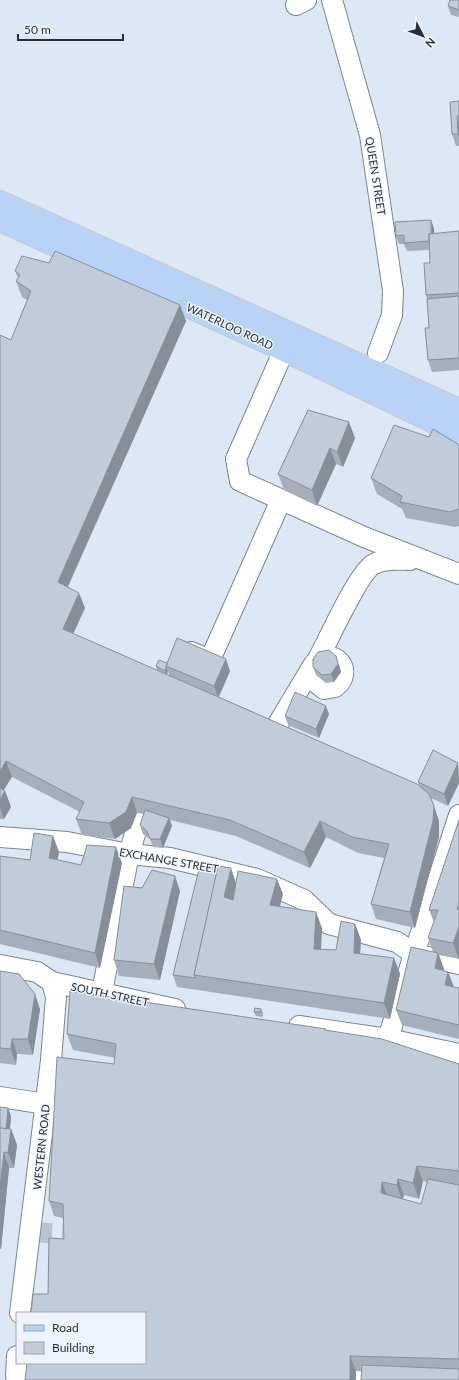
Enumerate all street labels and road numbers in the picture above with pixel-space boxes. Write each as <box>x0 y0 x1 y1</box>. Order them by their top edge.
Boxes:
street label: QUEEN STREET <box>363 136 389 217</box>
street label: WATERLOO ROAD <box>185 300 275 352</box>
street label: EXCHANGE STREET <box>118 845 220 875</box>
street label: SOUTH STREET <box>70 979 151 1009</box>
street label: WESTERN ROAD <box>30 1104 52 1190</box>

